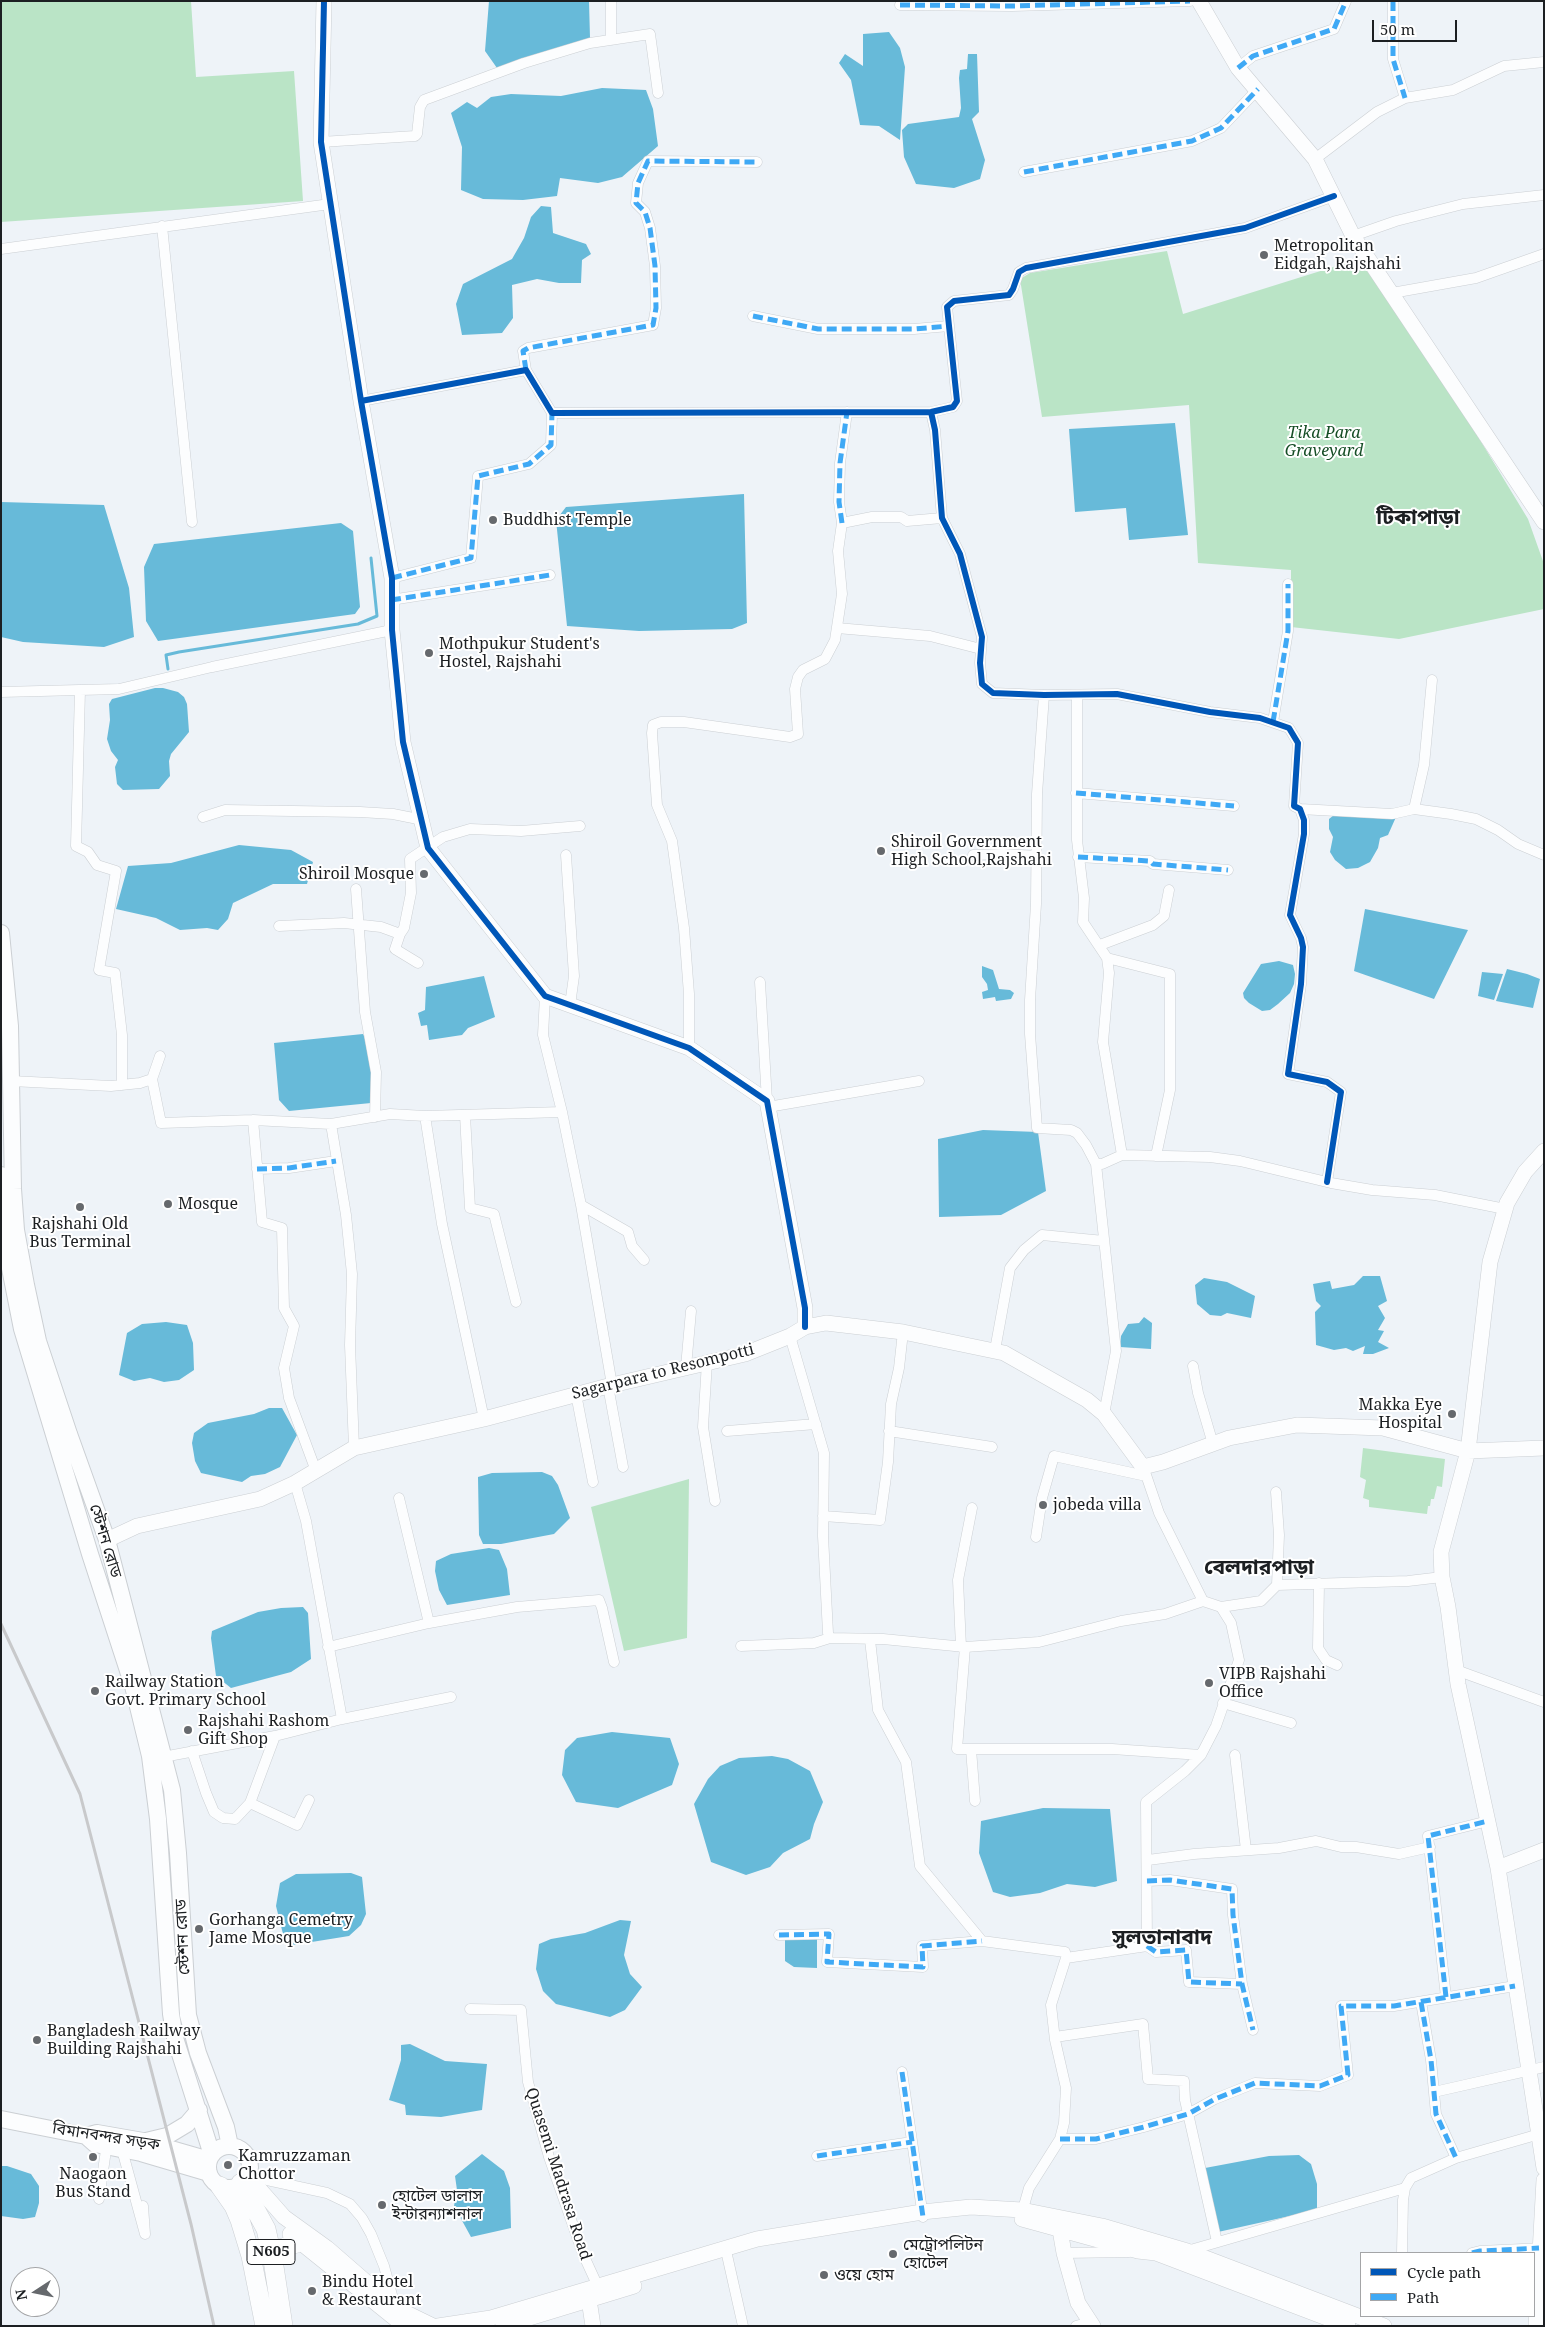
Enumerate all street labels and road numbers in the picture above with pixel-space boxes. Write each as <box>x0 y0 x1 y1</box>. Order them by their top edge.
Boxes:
street label: Sagarpara to Resompotti <box>570 1340 756 1404</box>
street label: স্টেশন রোড <box>85 1502 125 1580</box>
street label: স্টেশন রোড <box>171 1899 195 1975</box>
street label: Quasemi Madrasa Road <box>521 2085 595 2263</box>
street label: বিমানবন্দর সড়ক <box>51 2119 161 2155</box>
road number: N605 <box>247 2240 295 2264</box>

